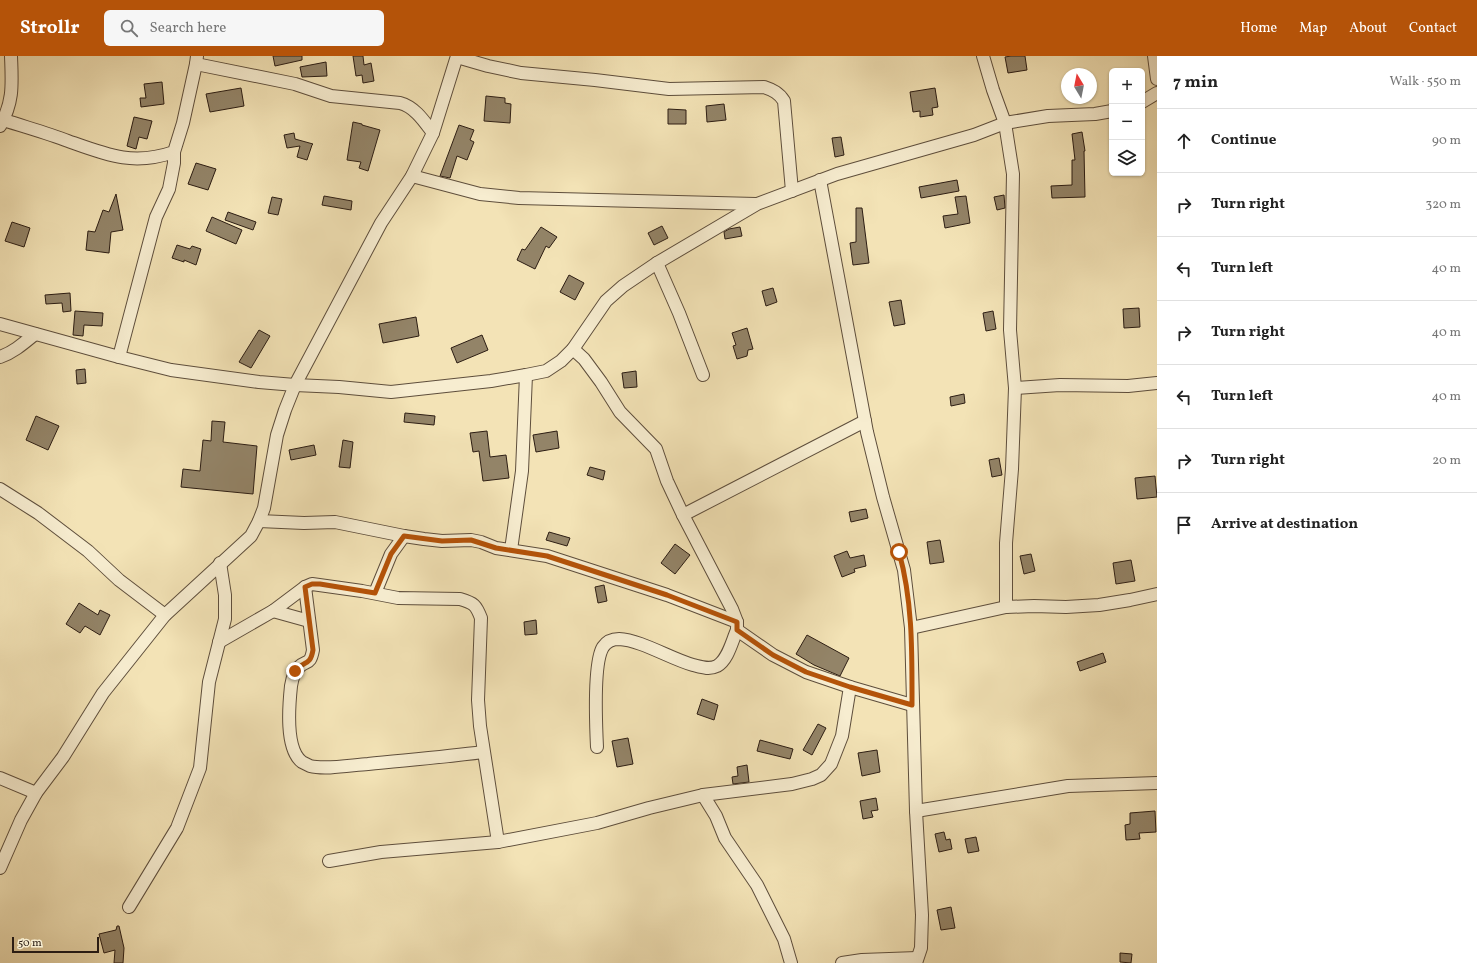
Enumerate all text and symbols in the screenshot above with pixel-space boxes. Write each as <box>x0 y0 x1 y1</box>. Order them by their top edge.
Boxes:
search box <box>104 10 384 46</box>
text: Strollr <box>20 15 80 41</box>
icon: search <box>118 17 140 39</box>
text: Search here <box>150 18 226 39</box>
text: Home <box>1240 19 1277 38</box>
text: Map <box>1299 19 1327 38</box>
text: About <box>1349 19 1387 38</box>
text: Contact <box>1409 19 1457 38</box>
north arrow <box>1061 68 1097 104</box>
map controls <box>1109 68 1145 176</box>
button: + <box>1109 68 1145 104</box>
text: 7 min <box>1173 71 1218 94</box>
text: Walk · 550 m <box>1390 73 1461 91</box>
button: − <box>1109 104 1145 140</box>
icon: ahead <box>1173 130 1195 152</box>
text: Continue <box>1211 130 1276 151</box>
text: 90 m <box>1432 132 1461 150</box>
button: layers <box>1109 140 1145 176</box>
icon: right <box>1173 194 1195 216</box>
text: Turn right <box>1211 194 1285 215</box>
text: 320 m <box>1426 196 1461 214</box>
icon: left <box>1173 258 1195 280</box>
text: Turn left <box>1211 258 1273 279</box>
text: 40 m <box>1432 260 1461 278</box>
icon: right <box>1173 322 1195 344</box>
text: Turn right <box>1211 322 1285 343</box>
text: 40 m <box>1432 324 1461 342</box>
icon: left <box>1173 386 1195 408</box>
text: Turn left <box>1211 386 1273 407</box>
text: 40 m <box>1432 388 1461 406</box>
icon: right <box>1173 450 1195 472</box>
text: Turn right <box>1211 450 1285 471</box>
text: 20 m <box>1432 452 1461 470</box>
icon: arrive <box>1173 514 1195 536</box>
text: Arrive at destination <box>1211 514 1358 535</box>
route start <box>890 543 908 561</box>
route end <box>286 662 304 680</box>
scale bar <box>12 935 99 954</box>
text: 50 m <box>18 936 42 951</box>

